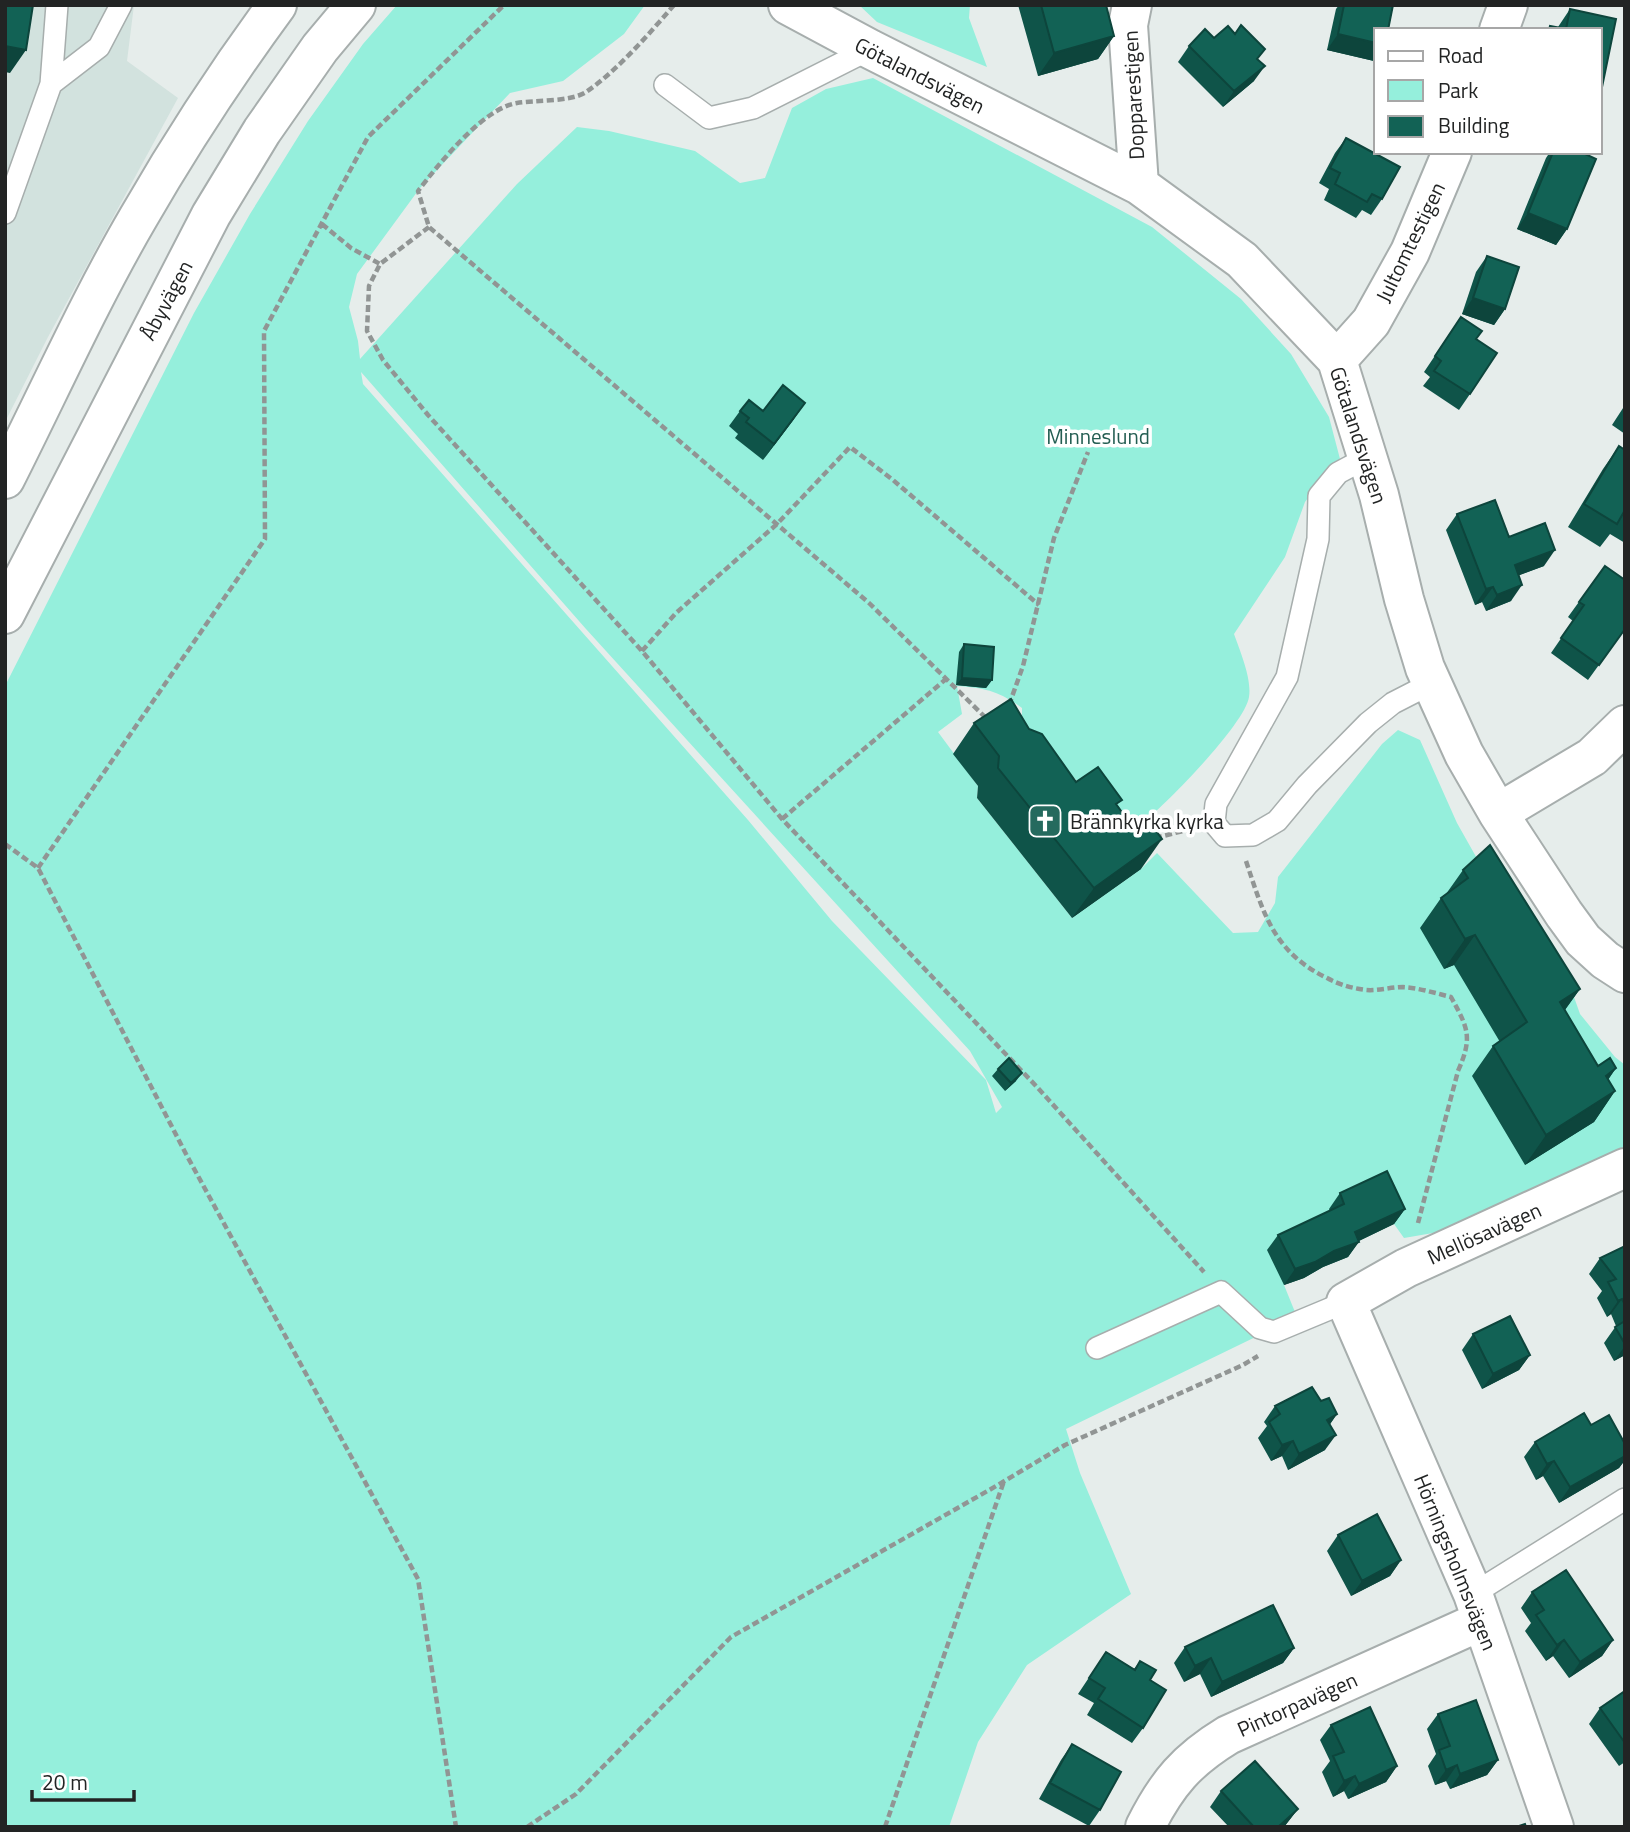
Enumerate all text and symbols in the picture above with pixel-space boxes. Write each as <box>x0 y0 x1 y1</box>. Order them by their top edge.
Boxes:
street label: Götalandsvägen <box>849 28 991 122</box>
legend <box>1374 28 1602 154</box>
street label: Dopparestigen <box>1114 30 1152 160</box>
text: Road <box>1438 39 1483 71</box>
text: Park <box>1438 74 1478 106</box>
text: Building <box>1438 109 1510 141</box>
street label: Jultomtestigen <box>1367 176 1453 308</box>
street label: Åbyvägen <box>132 254 200 346</box>
street label: Götalandsvägen <box>1322 362 1396 508</box>
park label: Minneslund <box>1046 420 1150 452</box>
church icon: Brännkyrka kyrka <box>1026 802 1064 840</box>
place label: Brännkyrka kyrka <box>1070 805 1224 837</box>
street label: Mellösavägen <box>1422 1194 1546 1272</box>
street label: Hörningsholmsvägen <box>1406 1469 1506 1655</box>
street label: Pintorpavägen <box>1232 1663 1362 1745</box>
scale bar <box>32 1758 133 1802</box>
text: 20 m <box>42 1766 88 1798</box>

